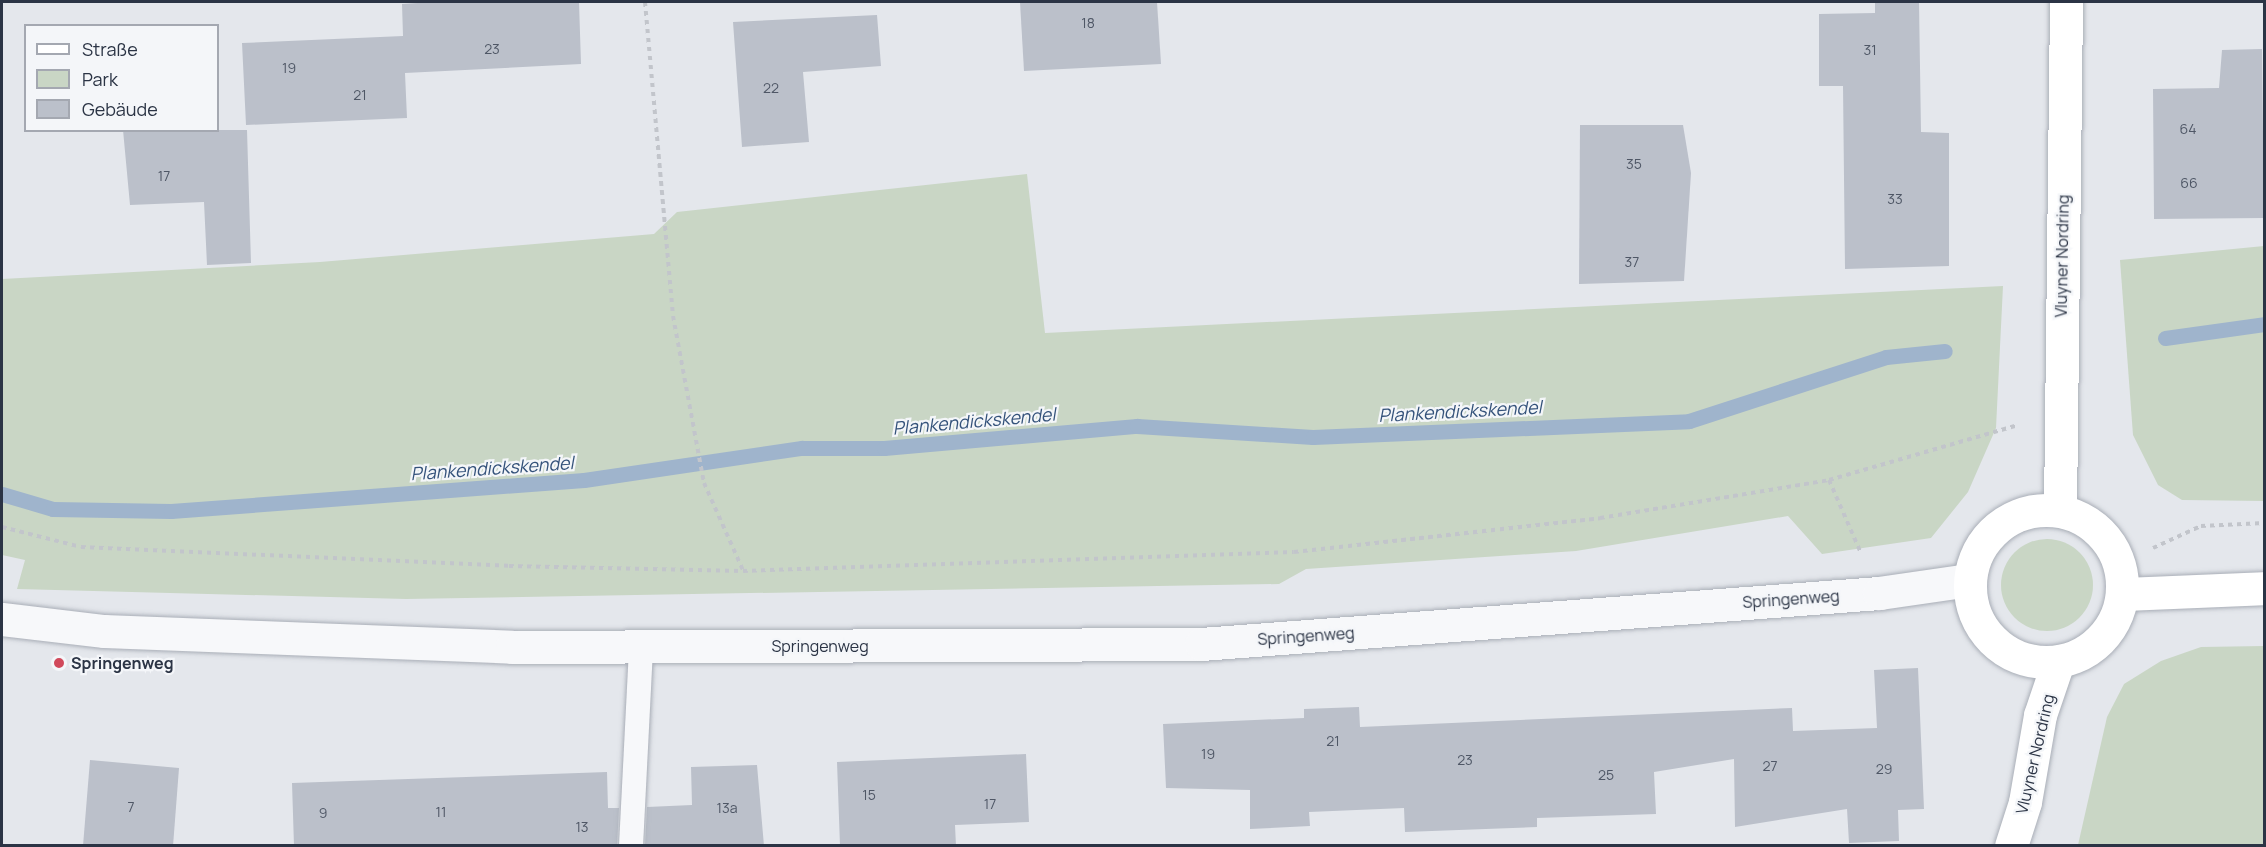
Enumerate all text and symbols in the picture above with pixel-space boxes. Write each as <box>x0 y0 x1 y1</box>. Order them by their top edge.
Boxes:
house number: 18 <box>1081 15 1095 31</box>
legend <box>24 24 219 132</box>
text: Straße <box>82 37 138 61</box>
house number: 23 <box>484 41 500 57</box>
house number: 31 <box>1863 42 1877 58</box>
house number: 19 <box>282 60 296 76</box>
text: Park <box>82 67 118 91</box>
house number: 22 <box>763 80 779 96</box>
house number: 21 <box>353 87 367 103</box>
text: Gebäude <box>82 97 158 121</box>
house number: 64 <box>2180 121 2196 137</box>
house number: 35 <box>1626 156 1642 172</box>
house number: 17 <box>158 168 170 184</box>
house number: 66 <box>2180 175 2198 191</box>
house number: 33 <box>1887 191 1903 207</box>
street label: Vluyner Nordring <box>2051 194 2073 318</box>
house number: 37 <box>1625 254 1639 270</box>
water label: Plankendickskendel <box>1378 396 1542 426</box>
water label: Plankendickskendel <box>892 403 1056 439</box>
water label: Plankendickskendel <box>410 452 574 484</box>
street label: Springenweg <box>1742 586 1840 612</box>
street label: Springenweg <box>1257 623 1355 649</box>
street label: Springenweg <box>771 636 869 656</box>
place label: Springenweg <box>71 653 174 673</box>
marker: Springenweg <box>52 656 66 670</box>
street label: Vluyner Nordring <box>2012 692 2058 816</box>
house number: 21 <box>1326 733 1340 749</box>
house number: 19 <box>1201 746 1215 762</box>
house number: 23 <box>1457 752 1473 768</box>
house number: 27 <box>1762 758 1778 774</box>
house number: 29 <box>1876 761 1892 777</box>
house number: 25 <box>1598 767 1614 783</box>
house number: 15 <box>862 787 876 803</box>
house number: 17 <box>984 796 996 812</box>
house number: 7 <box>127 799 135 815</box>
house number: 13a <box>717 800 737 816</box>
house number: 11 <box>436 804 446 820</box>
house number: 9 <box>319 805 327 821</box>
house number: 13 <box>575 819 589 835</box>

